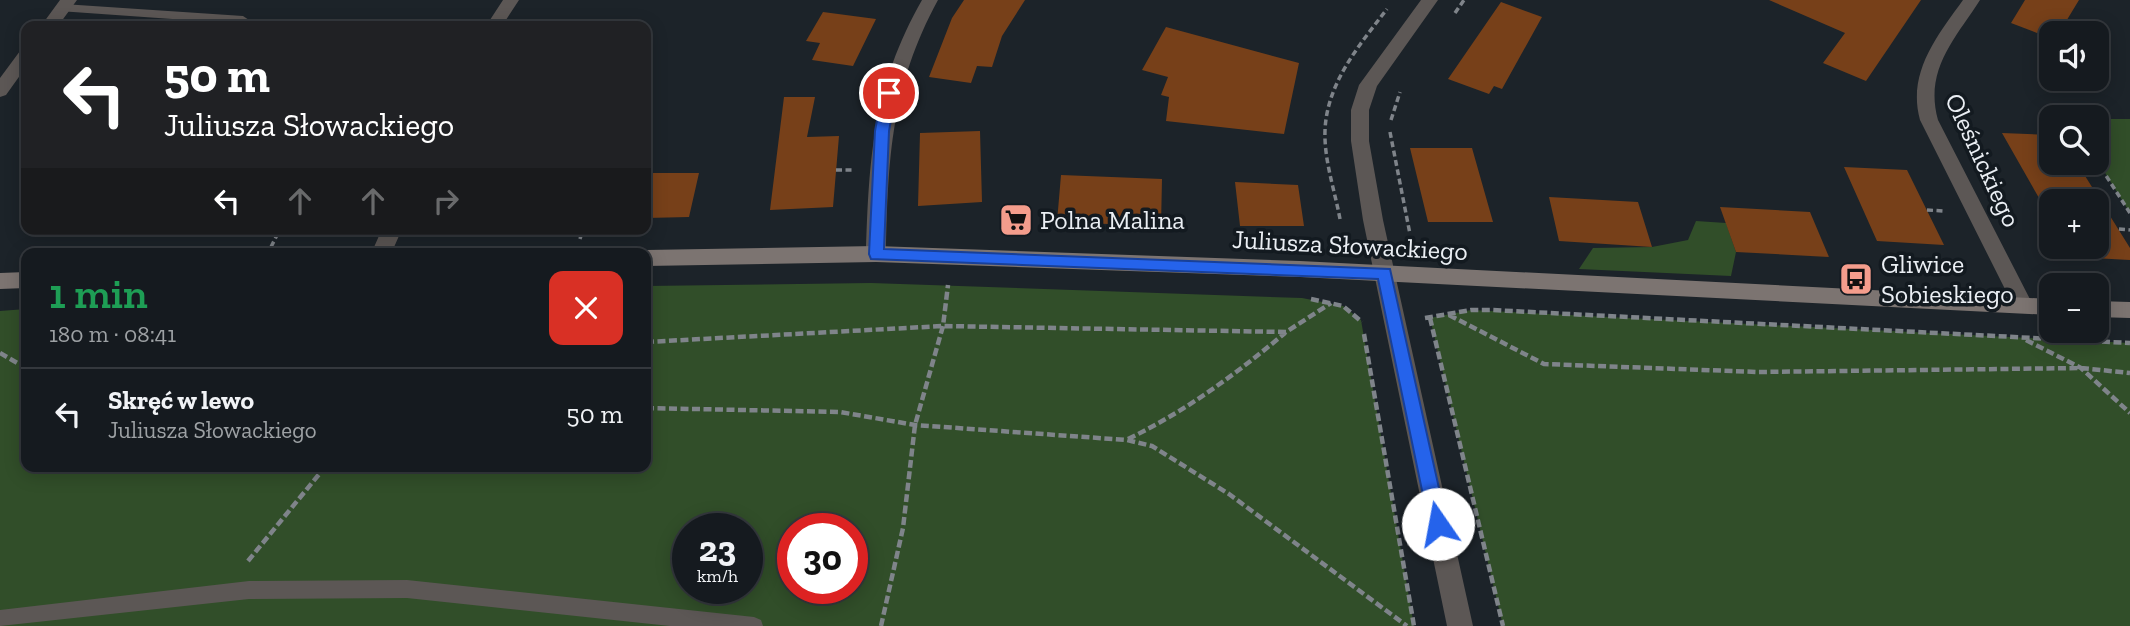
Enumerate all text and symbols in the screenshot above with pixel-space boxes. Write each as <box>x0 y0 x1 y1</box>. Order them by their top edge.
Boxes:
map controls <box>2039 21 2109 343</box>
button: sound <box>2039 21 2109 91</box>
text: 50 m <box>164 46 270 105</box>
icon: left <box>49 49 140 140</box>
pin <box>859 63 919 123</box>
icon: arrive <box>870 74 908 112</box>
street label: Oleśnickiego <box>1938 88 2028 232</box>
button: search <box>2039 105 2109 175</box>
text: Juliusza Słowackiego <box>164 106 454 144</box>
icon: left <box>208 182 246 220</box>
icon: ahead <box>281 182 319 220</box>
icon: ahead <box>354 182 392 220</box>
icon: right <box>427 182 465 220</box>
button: + <box>2039 189 2109 259</box>
supermarket icon: Polna Malina <box>997 201 1035 239</box>
place label: Polna Malina <box>1040 204 1185 236</box>
street label: Juliusza Słowackiego <box>1231 223 1469 267</box>
place label: Gliwice Sobieskiego <box>1881 248 2014 310</box>
bus stop icon: Gliwice Sobieskiego <box>1837 260 1875 298</box>
text: 1 min <box>49 268 148 319</box>
button: close <box>549 271 623 345</box>
button: − <box>2039 273 2109 343</box>
text: 180 m · 08:41 <box>49 320 176 348</box>
text: Skręć w lewo <box>108 384 254 416</box>
icon: left <box>49 395 87 433</box>
text: 50 m <box>566 398 623 430</box>
text: Juliusza Słowackiego <box>108 416 317 444</box>
position arrow <box>1401 487 1475 561</box>
speed limit sign: 30 <box>777 513 868 604</box>
text: 23 <box>699 528 736 570</box>
text: km/h <box>697 565 738 587</box>

